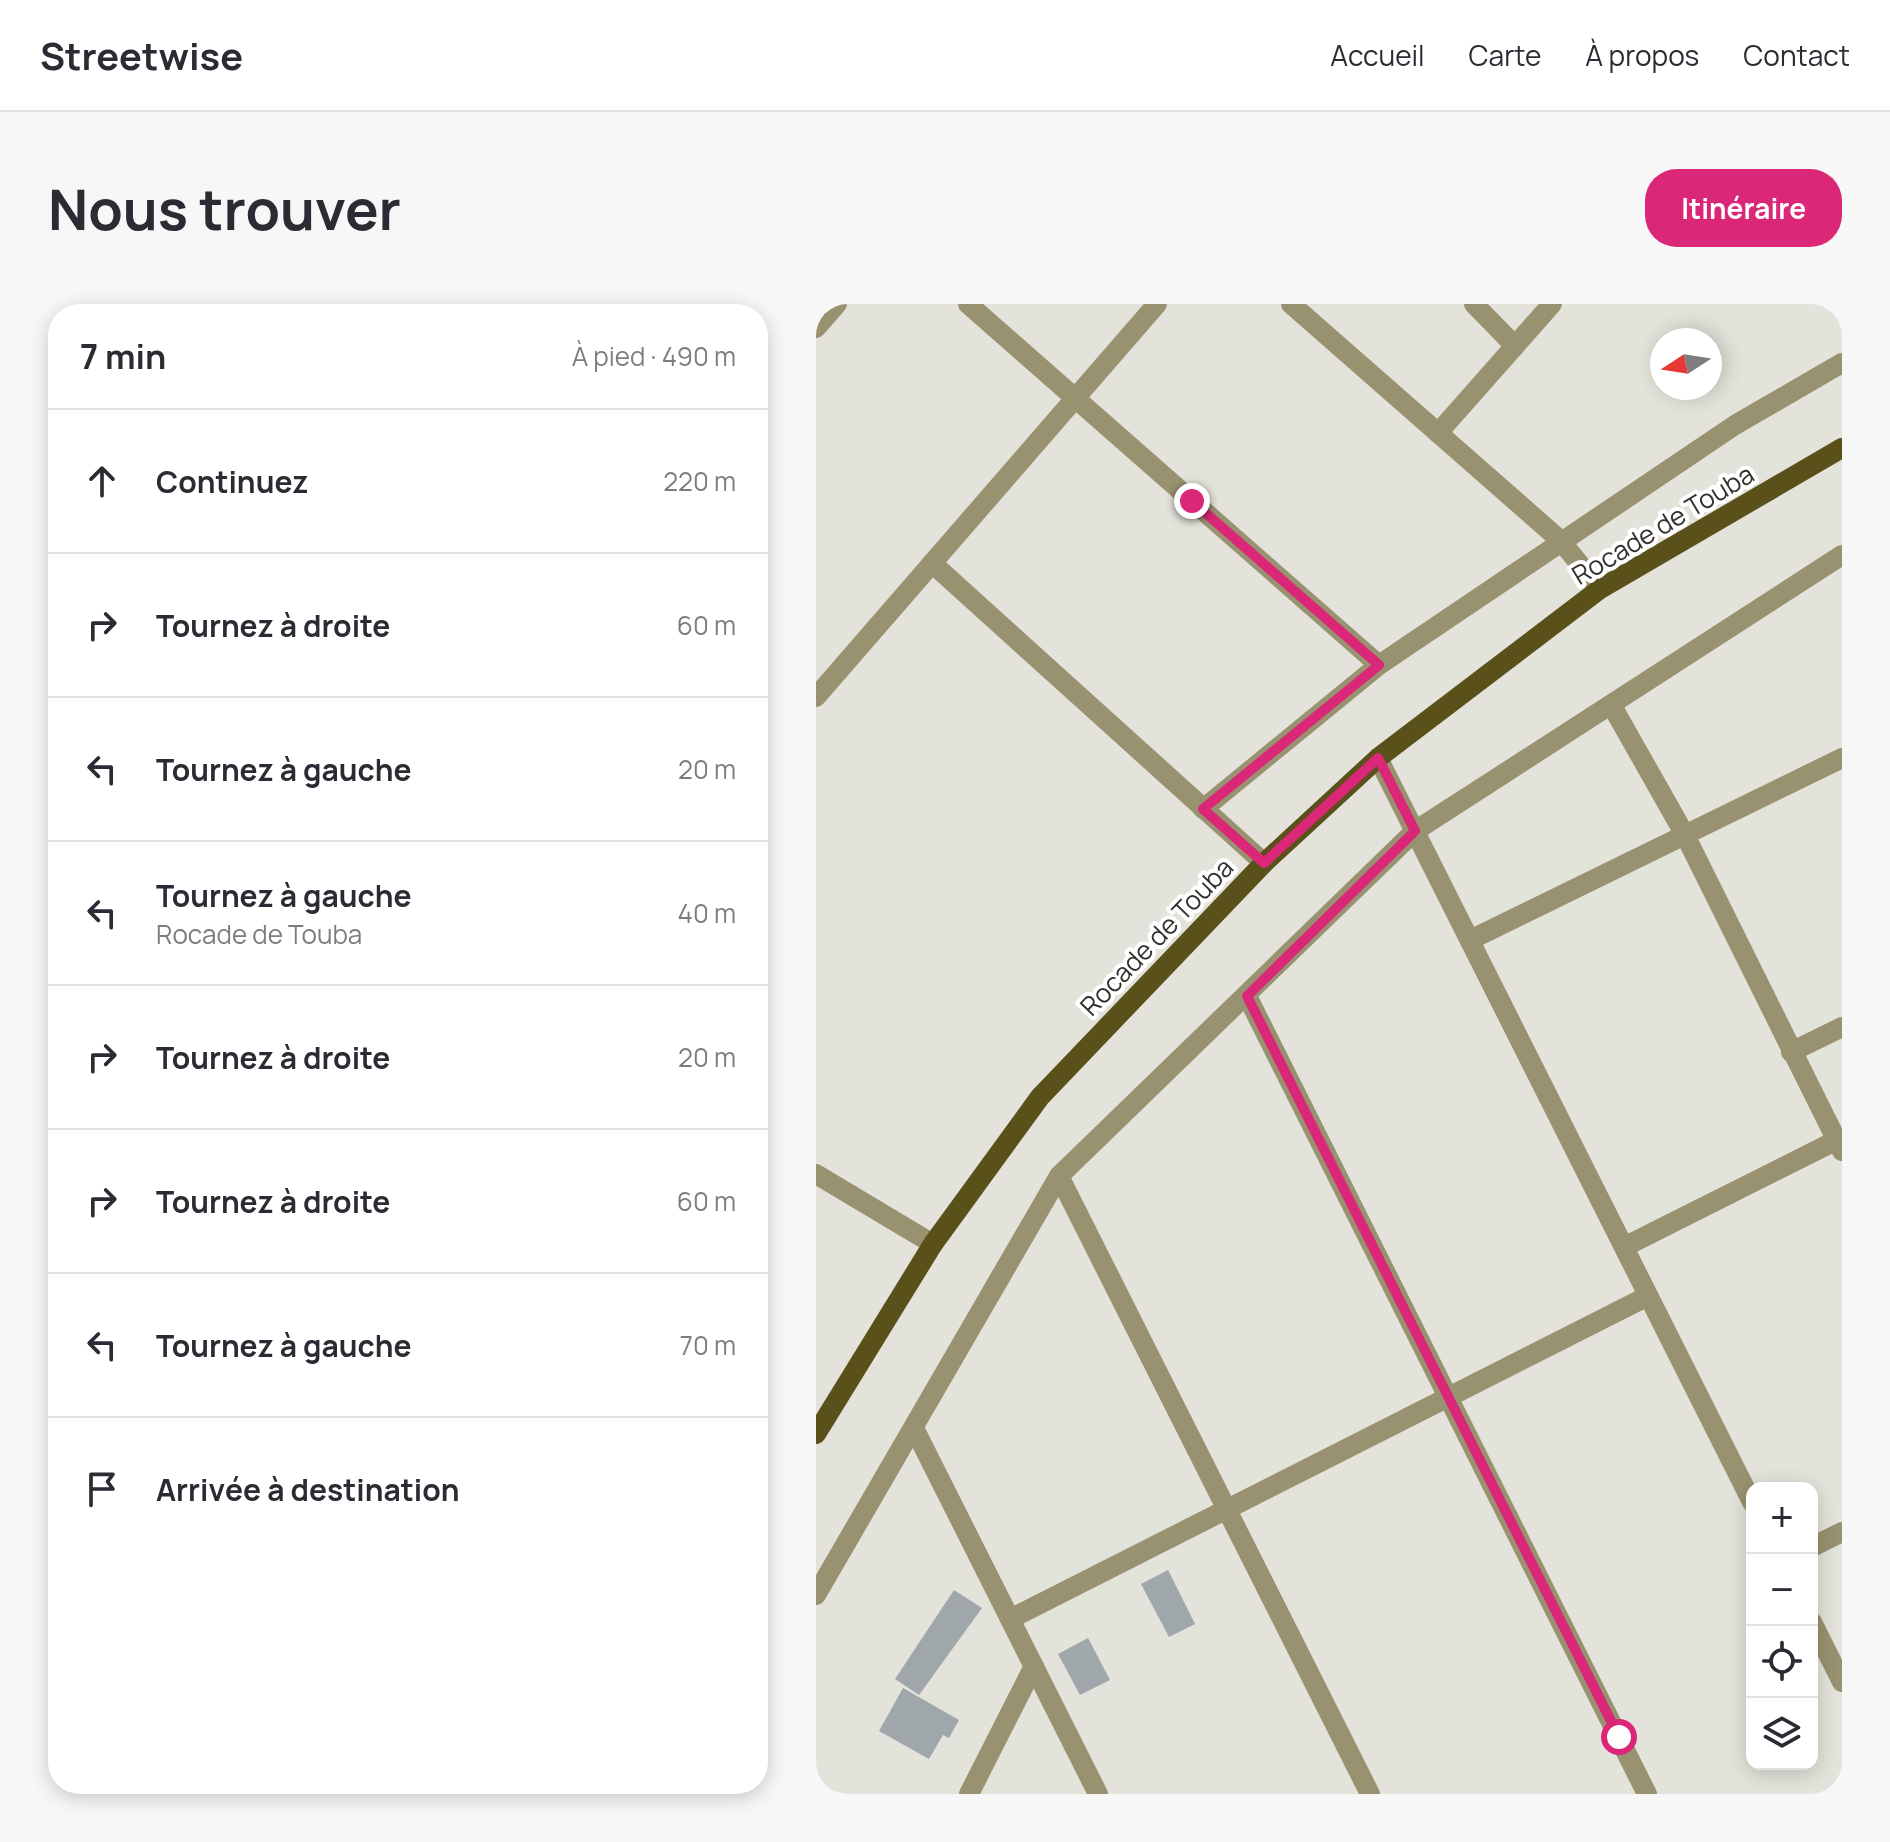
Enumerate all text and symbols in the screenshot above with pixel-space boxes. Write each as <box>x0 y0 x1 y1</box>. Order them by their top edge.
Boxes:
text: Streetwise <box>40 29 243 81</box>
text: Accueil <box>1330 36 1425 74</box>
text: Carte <box>1469 36 1541 74</box>
text: À propos <box>1585 36 1699 74</box>
text: Contact <box>1743 36 1850 74</box>
button: Itinéraire <box>1645 169 1842 247</box>
text: Nous trouver <box>48 170 401 247</box>
north arrow <box>1650 328 1722 400</box>
text: 7 min <box>80 333 166 379</box>
text: À pied · 490 m <box>572 338 736 374</box>
street label: Rocade de Touba <box>1565 456 1760 593</box>
icon: ahead <box>80 459 124 503</box>
text: Continuez <box>156 461 308 502</box>
text: 220 m <box>663 463 736 499</box>
route end <box>1174 483 1210 519</box>
icon: right <box>80 603 124 647</box>
text: Tournez à droite <box>156 605 390 646</box>
text: 60 m <box>677 607 736 643</box>
icon: left <box>80 747 124 791</box>
text: Tournez à gauche <box>156 749 412 790</box>
text: 20 m <box>678 751 736 787</box>
street label: Rocade de Touba <box>1072 850 1241 1023</box>
text: Tournez à gauche <box>156 875 412 916</box>
icon: left <box>80 891 124 935</box>
text: 40 m <box>678 895 736 931</box>
text: Rocade de Touba <box>156 916 362 952</box>
icon: right <box>80 1035 124 1079</box>
text: Tournez à droite <box>156 1037 390 1078</box>
text: 20 m <box>678 1039 736 1075</box>
icon: right <box>80 1179 124 1223</box>
text: Tournez à droite <box>156 1181 390 1222</box>
text: 60 m <box>677 1183 736 1219</box>
icon: left <box>80 1323 124 1367</box>
text: Tournez à gauche <box>156 1325 412 1366</box>
text: 70 m <box>680 1327 736 1363</box>
icon: arrive <box>80 1467 124 1511</box>
text: Arrivée à destination <box>156 1469 459 1510</box>
map controls <box>1746 1482 1818 1770</box>
button: + <box>1746 1482 1818 1554</box>
button: − <box>1746 1554 1818 1626</box>
button: locate <box>1746 1626 1818 1698</box>
button: layers <box>1746 1698 1818 1770</box>
route start <box>1601 1719 1637 1755</box>

